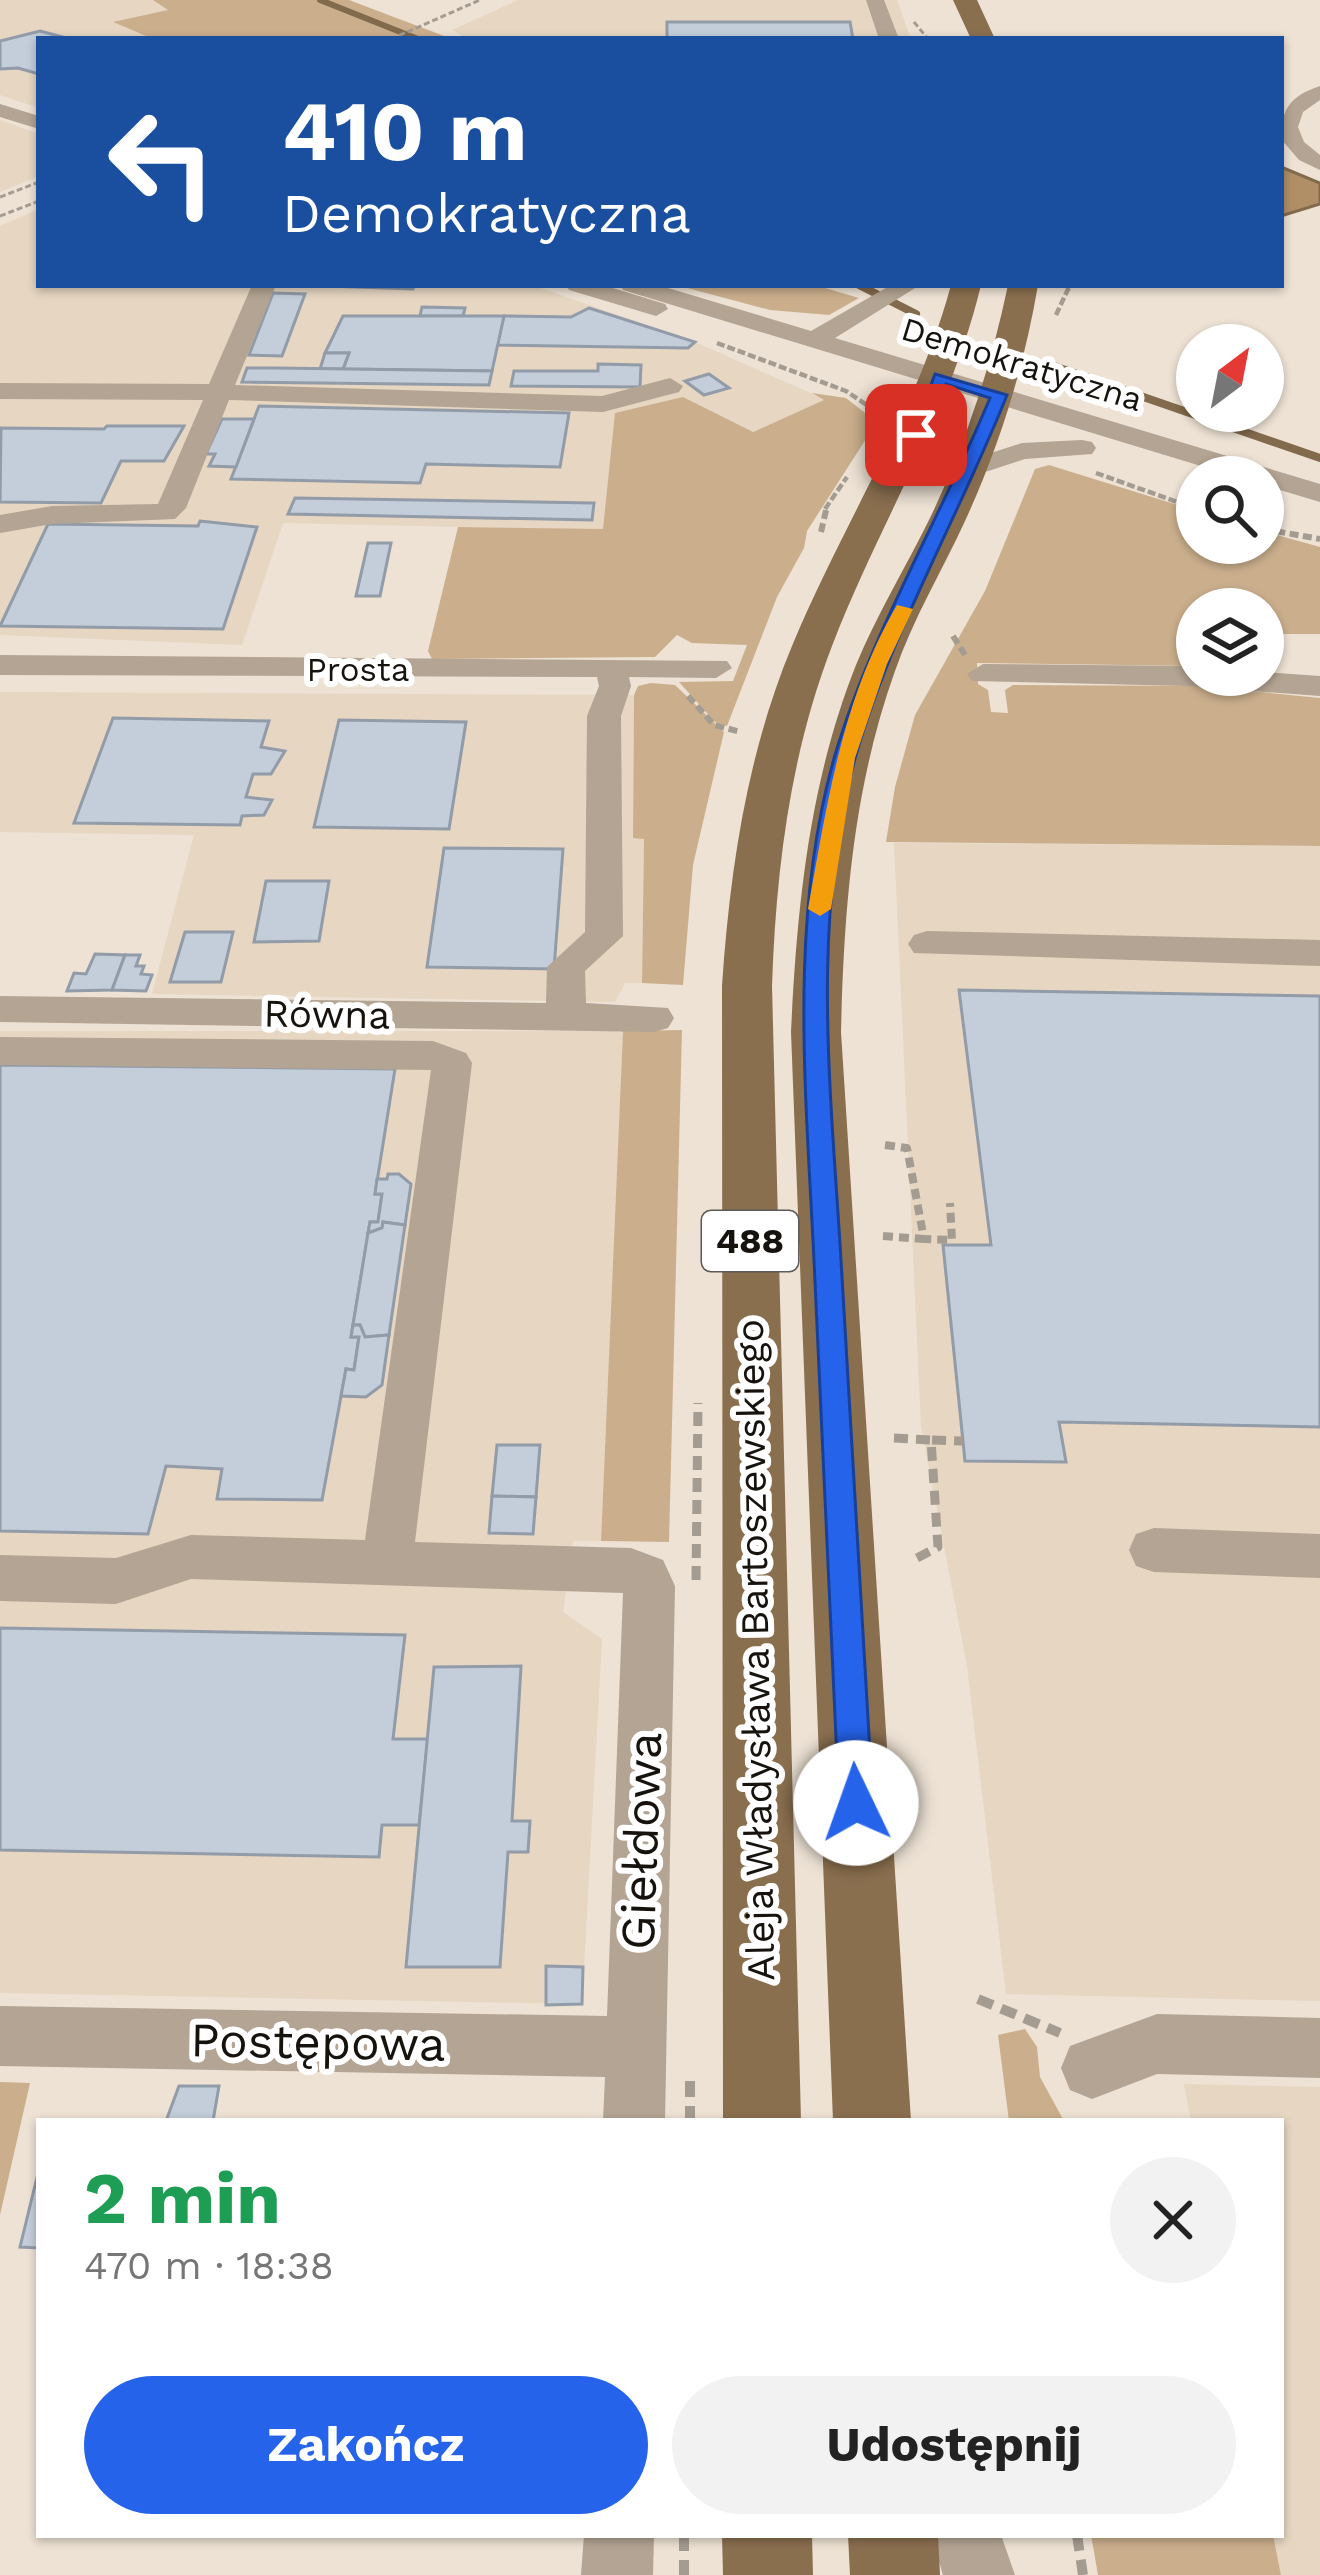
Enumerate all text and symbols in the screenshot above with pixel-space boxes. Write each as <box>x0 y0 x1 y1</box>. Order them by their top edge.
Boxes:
text: 410 m <box>282 82 528 180</box>
icon: left <box>84 84 240 240</box>
text: Demokratyczna <box>282 182 691 245</box>
street label: Demokratyczna <box>897 309 1147 419</box>
north arrow <box>1176 324 1284 432</box>
map controls <box>1176 324 1284 696</box>
pin <box>865 384 967 486</box>
icon: arrive <box>883 402 949 468</box>
button: search <box>1176 456 1284 564</box>
button: layers <box>1176 588 1284 696</box>
street label: Prosta <box>307 650 409 689</box>
street label: Równa <box>263 990 391 1038</box>
road number: 488 <box>702 1211 798 1271</box>
street label: Aleja Władysława Bartoszewskiego <box>727 1319 783 1981</box>
street label: Giełdowa <box>609 1731 673 1951</box>
position arrow <box>793 1740 919 1866</box>
street label: Postępowa <box>190 2011 446 2073</box>
text: 2 min <box>84 2156 281 2240</box>
button: close <box>1110 2157 1236 2283</box>
text: 470 m · 18:38 <box>84 2243 334 2288</box>
button: Zakończ <box>84 2376 648 2514</box>
button: Udostępnij <box>672 2376 1236 2514</box>

